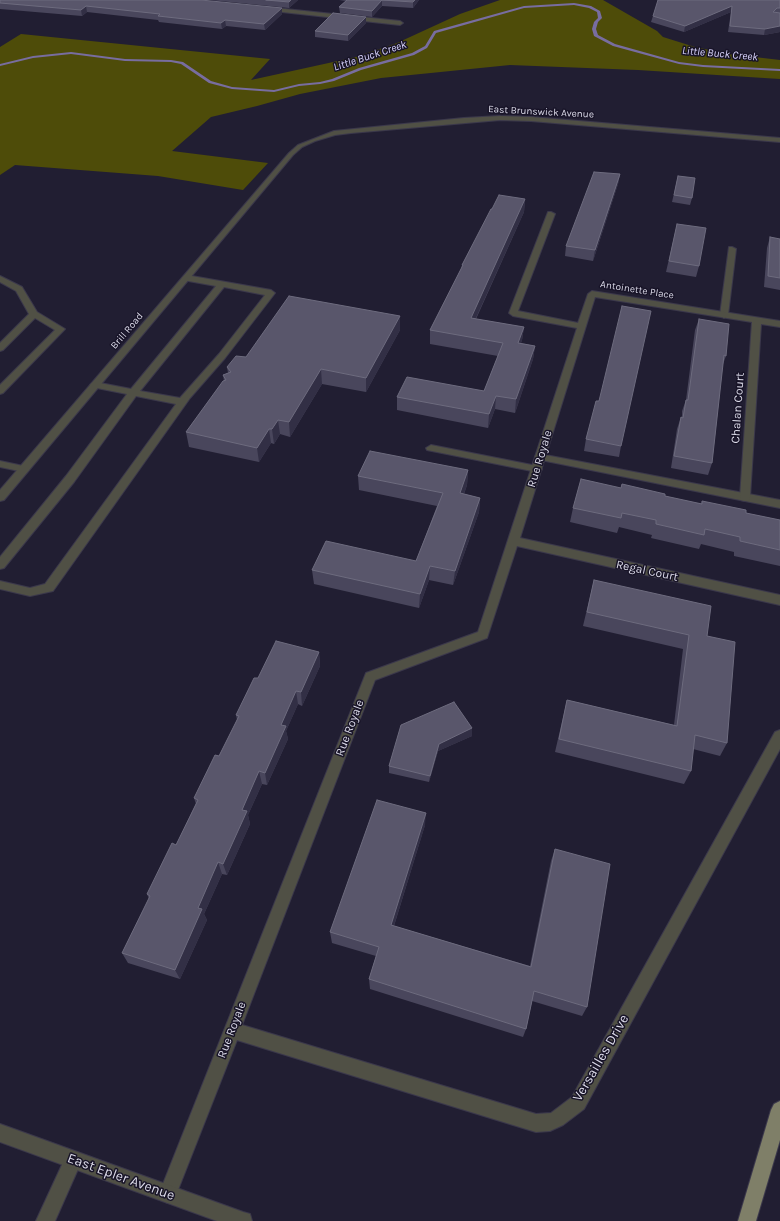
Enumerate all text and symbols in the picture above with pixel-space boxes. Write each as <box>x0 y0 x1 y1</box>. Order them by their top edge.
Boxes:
water label: Little Buck Creek <box>332 38 408 74</box>
water label: Little Buck Creek <box>682 44 758 64</box>
street label: East Brunswick Avenue <box>488 103 594 121</box>
street label: Antoinette Place <box>599 278 675 302</box>
street label: Brill Road <box>108 310 146 352</box>
street label: Chalan Court <box>728 372 748 444</box>
street label: Rue Royale <box>524 429 556 489</box>
street label: Regal Court <box>615 557 679 585</box>
street label: Rue Royale <box>333 698 367 758</box>
street label: Rue Royale <box>215 1000 249 1060</box>
street label: Versailles Drive <box>569 1012 633 1104</box>
street label: East Epler Avenue <box>65 1150 177 1204</box>

